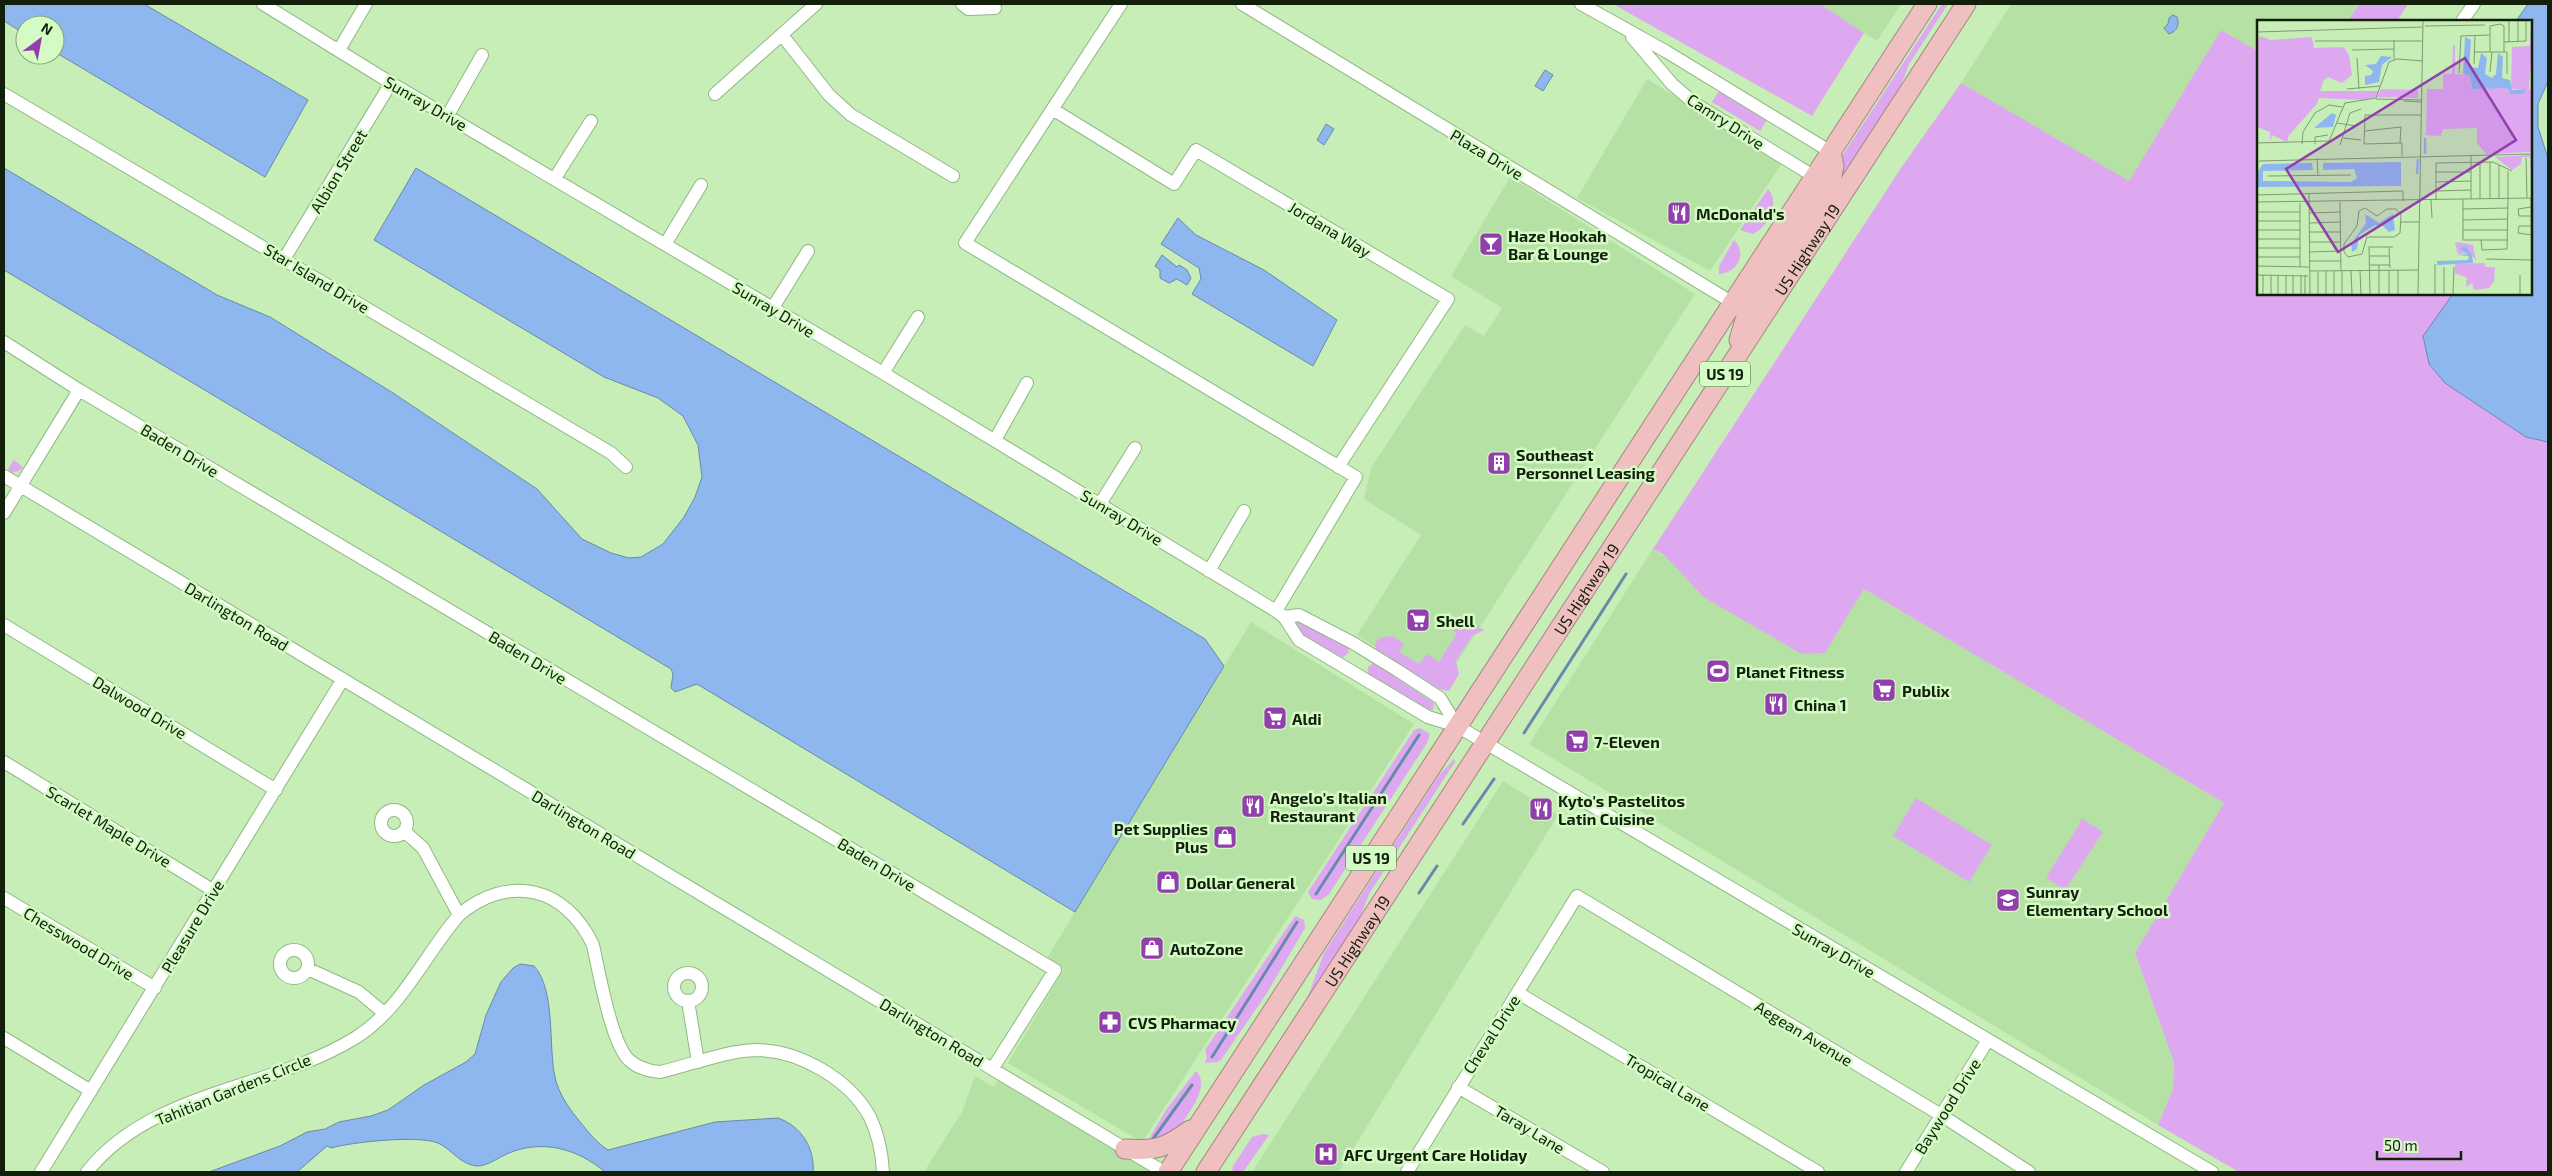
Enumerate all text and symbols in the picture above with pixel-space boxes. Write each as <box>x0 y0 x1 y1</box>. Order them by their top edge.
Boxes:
north arrow <box>15 15 65 65</box>
text: N <box>38 19 56 38</box>
inset map <box>2257 20 2532 295</box>
street label: Sunray Drive <box>381 72 471 134</box>
street label: Camry Drive <box>1684 89 1768 153</box>
street label: Plaza Drive <box>1447 125 1527 183</box>
street label: Albion Street <box>306 126 370 216</box>
street label: Jordana Way <box>1286 197 1375 261</box>
restaurant icon: McDonald's <box>1666 200 1692 226</box>
street label: US Highway 19 <box>1770 200 1843 298</box>
place label: McDonald's <box>1696 204 1785 223</box>
place label: Haze Hookah Bar & Lounge <box>1508 226 1608 263</box>
bar icon: Haze Hookah Bar & Lounge <box>1478 231 1504 257</box>
street label: Star Island Drive <box>261 239 373 317</box>
street label: Sunray Drive <box>730 277 818 341</box>
road number: US 19 <box>1700 362 1750 386</box>
street label: Baden Drive <box>138 419 222 481</box>
place label: Southeast Personnel Leasing <box>1516 445 1655 482</box>
building icon: Southeast Personnel Leasing <box>1486 450 1512 476</box>
street label: Sunray Drive <box>1078 485 1166 549</box>
street label: US Highway 19 <box>1549 539 1622 638</box>
street label: Darlington Road <box>182 578 292 654</box>
supermarket icon: Shell <box>1405 607 1431 633</box>
place label: Shell <box>1436 611 1475 630</box>
street label: Baden Drive <box>486 626 570 688</box>
sports icon: Planet Fitness <box>1705 658 1731 684</box>
place label: Planet Fitness <box>1736 662 1844 681</box>
street label: Dalwood Drive <box>90 672 190 742</box>
supermarket icon: Publix <box>1871 677 1897 703</box>
place label: Publix <box>1902 681 1950 700</box>
restaurant icon: China 1 <box>1763 691 1789 717</box>
place label: China 1 <box>1794 695 1847 714</box>
supermarket icon: Aldi <box>1262 705 1288 731</box>
place label: Aldi <box>1292 709 1322 728</box>
supermarket icon: 7-Eleven <box>1564 728 1590 754</box>
place label: 7-Eleven <box>1594 732 1660 751</box>
street label: Scarlet Maple Drive <box>43 781 175 871</box>
street label: Darlington Road <box>529 786 639 862</box>
place label: Angelo's Italian Restaurant <box>1270 788 1387 825</box>
place label: Kyto's Pastelitos Latin Cuisine <box>1558 791 1685 828</box>
restaurant icon: Angelo's Italian Restaurant <box>1240 793 1266 819</box>
restaurant icon: Kyto's Pastelitos Latin Cuisine <box>1528 796 1554 822</box>
place label: Pet Supplies Plus <box>1114 819 1208 856</box>
shop icon: Pet Supplies Plus <box>1212 824 1238 850</box>
street label: Baden Drive <box>835 833 919 895</box>
road number: US 19 <box>1346 846 1396 870</box>
shop icon: Dollar General <box>1155 869 1181 895</box>
place label: Dollar General <box>1186 873 1296 892</box>
street label: Pleasure Drive <box>157 876 227 976</box>
place label: Sunray Elementary School <box>2026 882 2169 920</box>
school or university icon: Sunray Elementary School <box>1995 887 2021 913</box>
street label: US Highway 19 <box>1320 891 1393 990</box>
street label: Chesswood Drive <box>20 903 138 983</box>
street label: Sunray Drive <box>1789 919 1879 981</box>
shop icon: AutoZone <box>1139 935 1165 961</box>
place label: AutoZone <box>1170 939 1243 958</box>
street label: Cheval Drive <box>1459 991 1523 1077</box>
street label: Darlington Road <box>877 994 987 1070</box>
street label: Aegean Avenue <box>1752 996 1856 1070</box>
pharmacy icon: CVS Pharmacy <box>1097 1009 1123 1035</box>
place label: CVS Pharmacy <box>1128 1013 1236 1033</box>
street label: Tahitian Gardens Circle <box>153 1049 313 1129</box>
street label: Tropical Lane <box>1622 1049 1714 1115</box>
street label: Baywood Drive <box>1910 1055 1984 1157</box>
street label: Taray Lane <box>1492 1101 1568 1157</box>
scale bar <box>2377 1128 2461 1160</box>
text: 50 m <box>2384 1136 2418 1154</box>
hospital icon: AFC Urgent Care Holiday <box>1313 1141 1339 1167</box>
place label: AFC Urgent Care Holiday <box>1344 1145 1527 1165</box>

